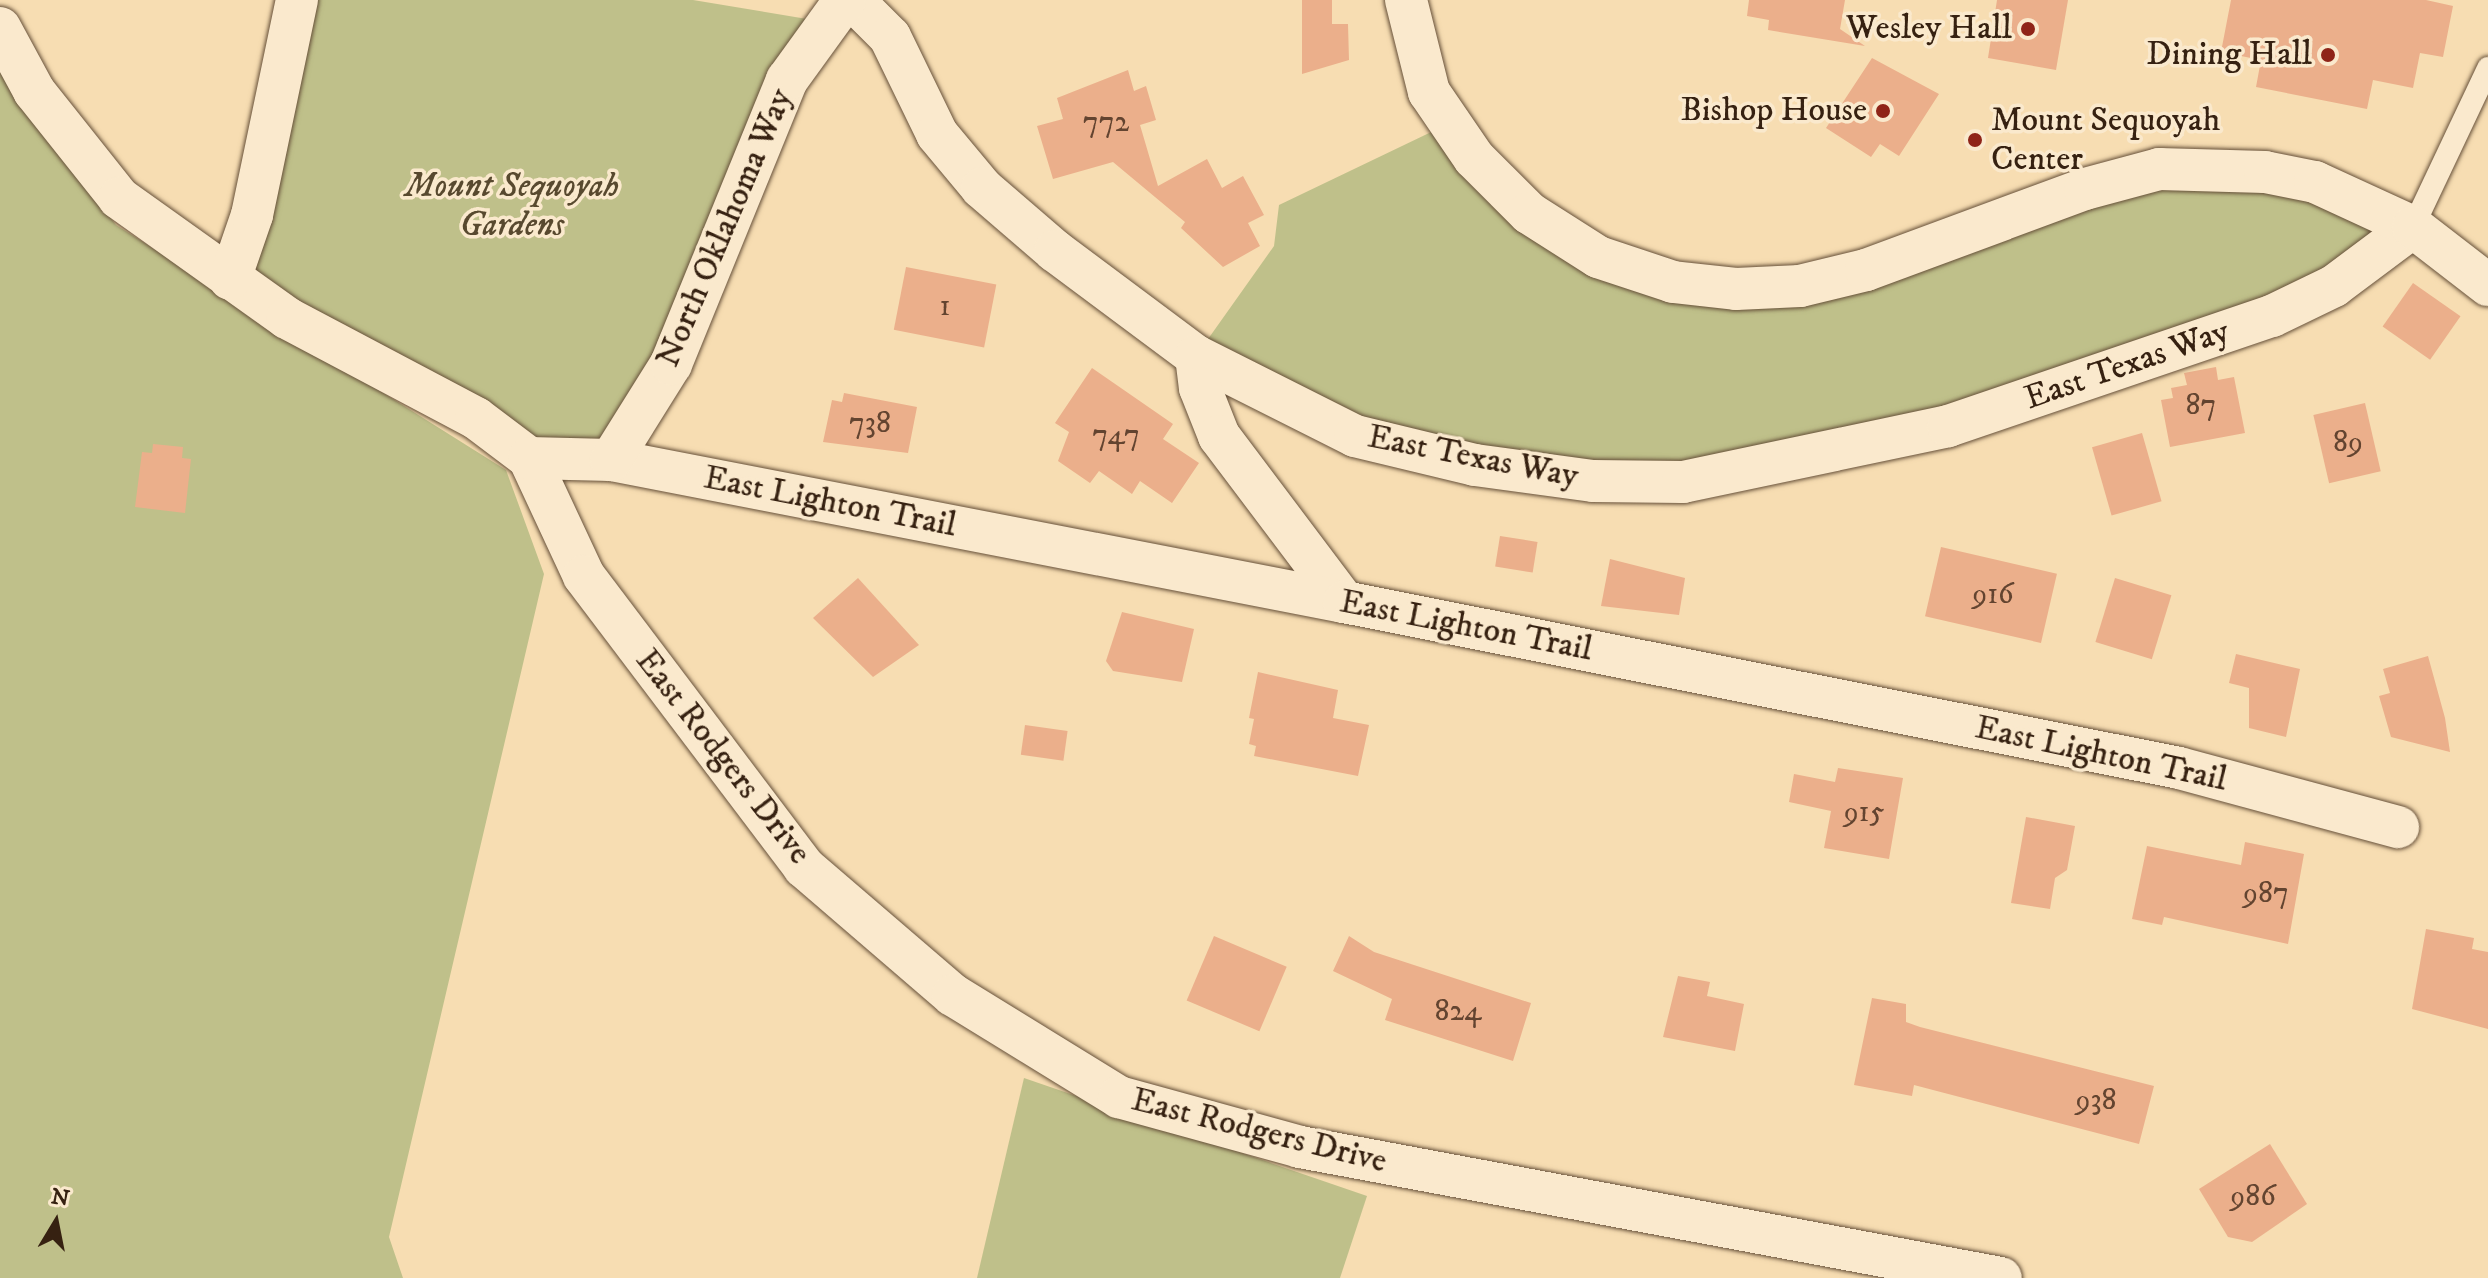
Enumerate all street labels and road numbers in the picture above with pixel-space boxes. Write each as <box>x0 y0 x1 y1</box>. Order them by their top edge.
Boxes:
street label: North Oklahoma Way <box>648 83 802 373</box>
street label: East Texas Way <box>2019 311 2235 419</box>
street label: East Texas Way <box>1364 417 1582 497</box>
street label: East Lighton Trail <box>700 458 960 546</box>
street label: East Lighton Trail <box>1336 582 1596 670</box>
street label: East Rodgers Drive <box>626 641 820 873</box>
street label: East Lighton Trail <box>1971 707 2231 801</box>
street label: East Rodgers Drive <box>1127 1080 1391 1182</box>

